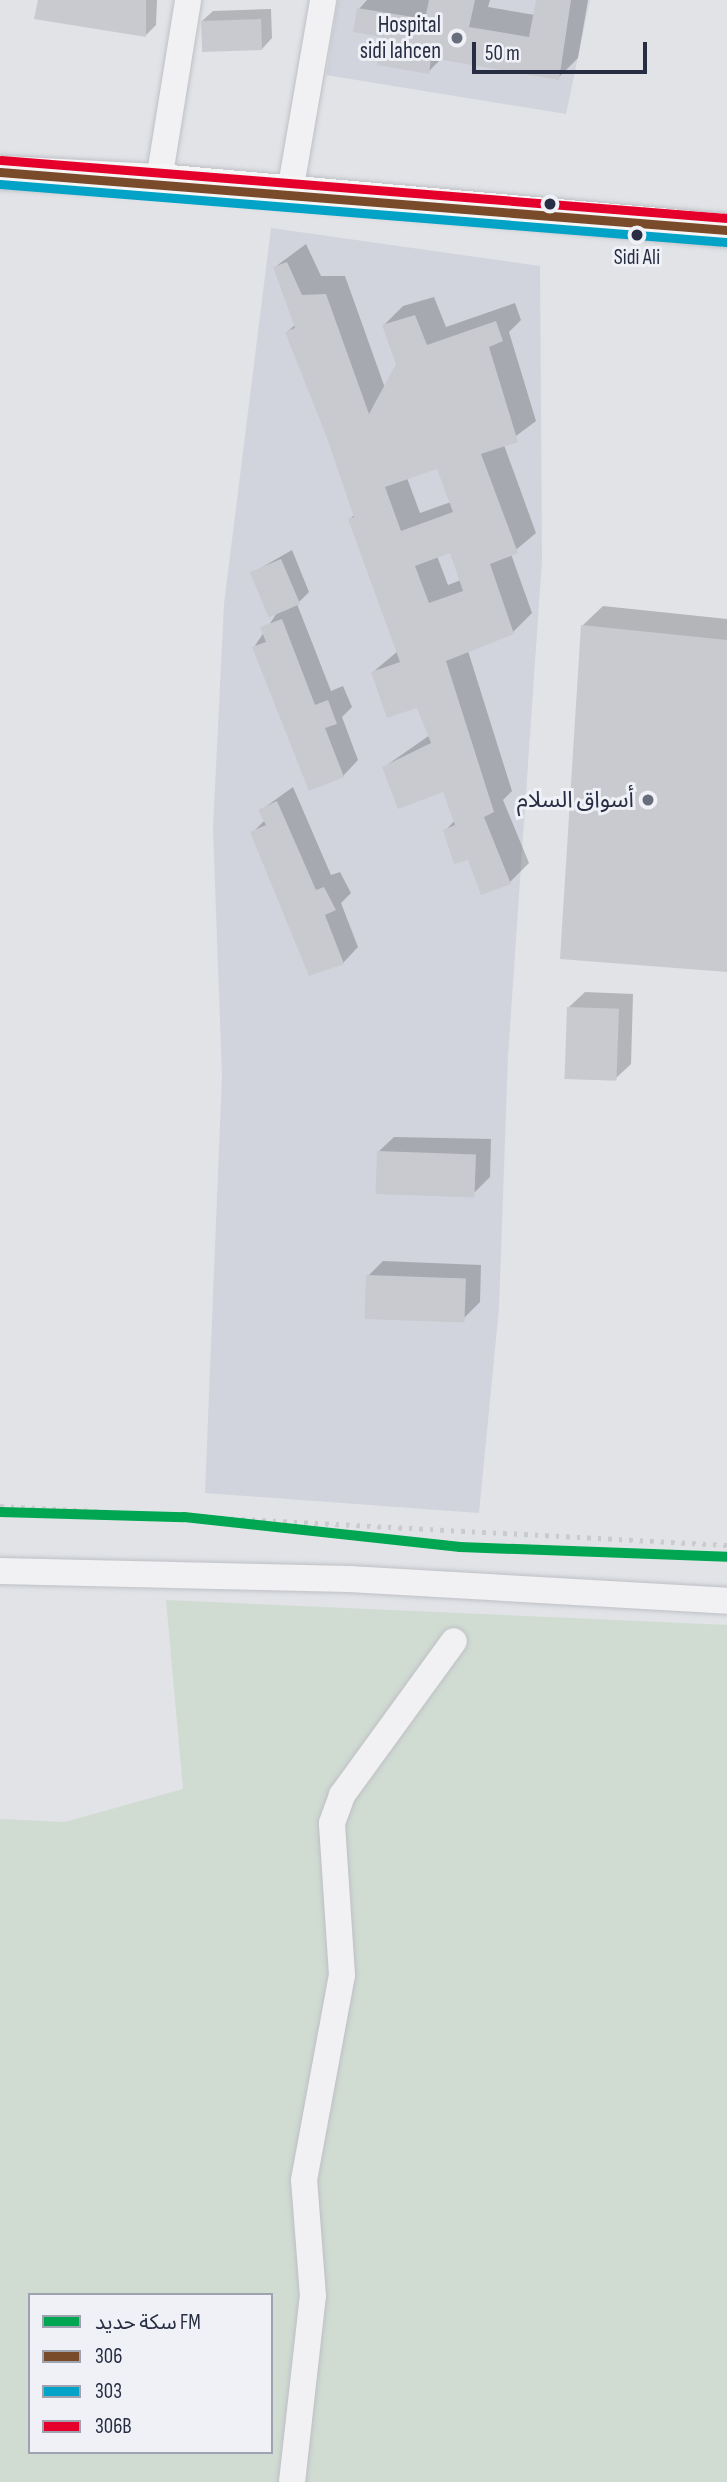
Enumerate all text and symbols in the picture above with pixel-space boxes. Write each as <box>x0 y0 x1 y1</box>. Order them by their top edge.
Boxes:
place label: Hospital sidi lahcen <box>360 11 441 65</box>
marker: Hospital sidi lahcen <box>447 28 467 48</box>
scale bar <box>475 28 650 72</box>
text: 50 m <box>485 41 520 66</box>
unlabelled marker <box>543 197 557 211</box>
marker: Sidi Ali <box>630 228 644 242</box>
place label: Sidi Ali <box>614 245 660 271</box>
place label: أسواق السلام <box>517 786 634 814</box>
marker: أسواق السلام <box>640 792 656 808</box>
legend <box>28 2293 273 2454</box>
text: سكة حديد FM <box>95 2310 201 2335</box>
text: 306 <box>95 2344 122 2369</box>
text: 303 <box>95 2379 122 2404</box>
text: 306B <box>95 2414 132 2439</box>

